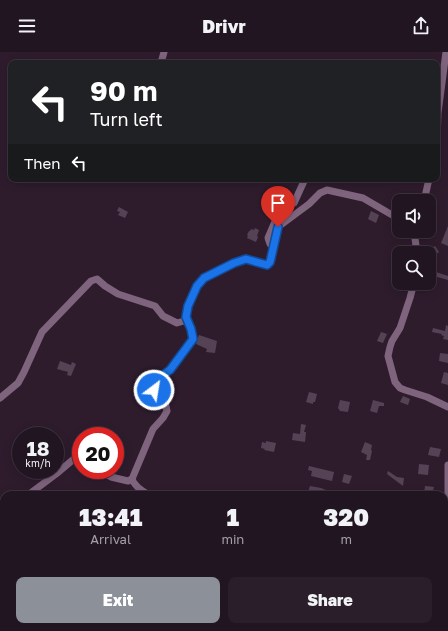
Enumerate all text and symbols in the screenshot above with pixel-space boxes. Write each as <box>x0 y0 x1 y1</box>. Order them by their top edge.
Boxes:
icon: menu <box>16 15 38 37</box>
text: Drivr <box>202 15 246 37</box>
icon: share <box>410 15 432 37</box>
text: 90 m <box>90 74 157 107</box>
icon: left <box>24 76 76 128</box>
text: Turn left <box>90 108 163 130</box>
icon: left <box>68 152 90 174</box>
text: Then <box>24 154 60 172</box>
pin <box>261 186 295 227</box>
icon: arrive <box>267 192 289 214</box>
map controls <box>392 194 436 290</box>
button: sound <box>392 194 436 238</box>
button: search <box>392 246 436 290</box>
position arrow <box>133 369 175 411</box>
speed limit sign: 20 <box>72 427 124 479</box>
text: 18 <box>26 436 50 460</box>
text: km/h <box>25 457 51 469</box>
text: 13:41 <box>79 502 143 531</box>
text: 1 <box>227 502 239 531</box>
text: 320 <box>323 502 369 531</box>
text: Arrival <box>90 531 131 547</box>
text: min <box>221 531 244 547</box>
text: m <box>340 531 352 547</box>
button: Exit <box>16 577 220 623</box>
button: Share <box>228 577 432 623</box>

